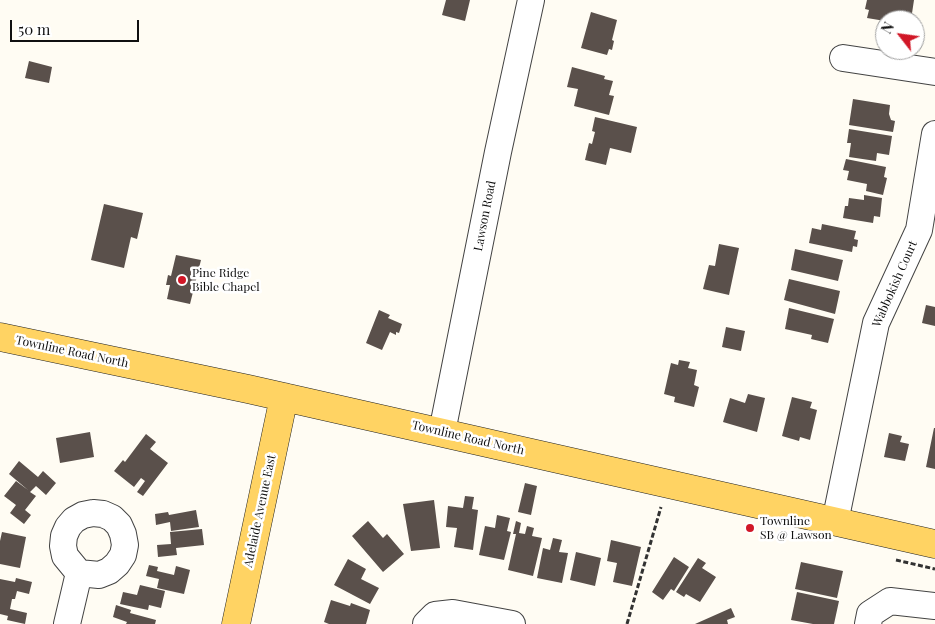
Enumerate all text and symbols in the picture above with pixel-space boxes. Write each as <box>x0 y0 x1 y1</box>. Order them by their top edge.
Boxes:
scale bar <box>12 10 141 42</box>
north arrow <box>875 10 925 60</box>
text: 50 m <box>18 19 50 39</box>
text: N <box>877 19 898 37</box>
street label: Lawson Road <box>471 180 499 252</box>
street label: Wabbokish Court <box>869 239 921 329</box>
place label: Pine Ridge Bible Chapel <box>192 266 260 294</box>
marker: Pine Ridge Bible Chapel <box>176 274 188 286</box>
street label: Townline Road North <box>14 333 130 371</box>
street label: Townline Road North <box>410 418 526 458</box>
street label: Adelaide Avenue East <box>241 453 279 569</box>
place label: Townline SB @ Lawson <box>760 514 832 542</box>
marker: Townline SB @ Lawson <box>744 522 756 534</box>

